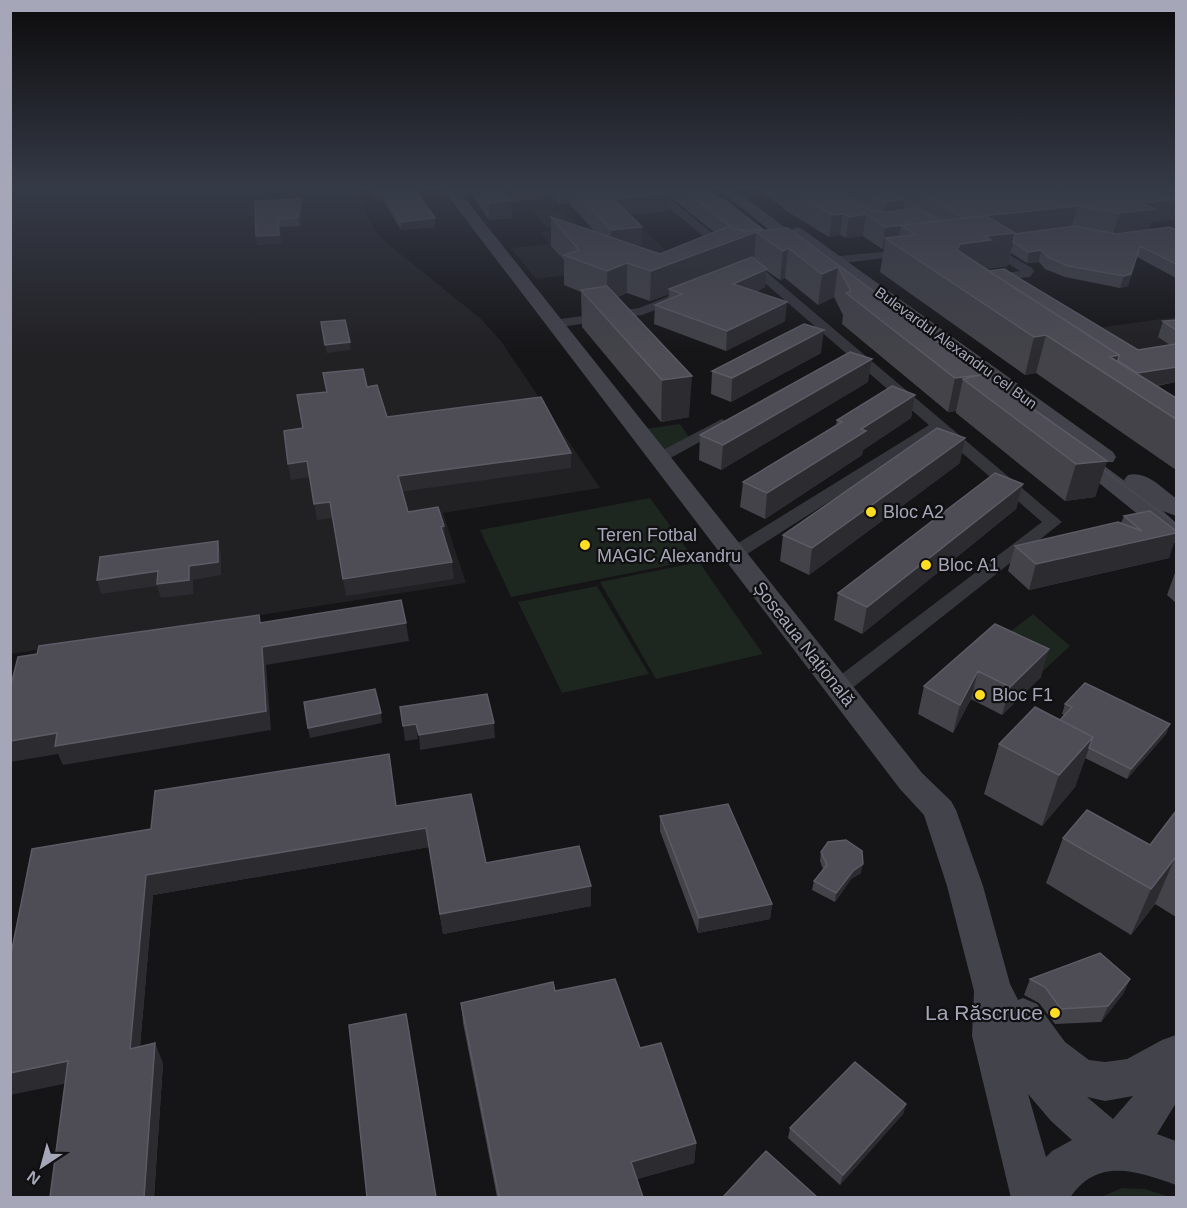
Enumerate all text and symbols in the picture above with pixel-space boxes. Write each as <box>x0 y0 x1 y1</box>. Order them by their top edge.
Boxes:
street label: Bulevardul Alexandru cel Bun <box>872 283 1041 412</box>
place label: Bloc A2 <box>883 502 944 522</box>
marker: Bloc A2 <box>864 505 878 519</box>
place label: Teren Fotbal MAGIC Alexandru <box>597 525 741 566</box>
marker: Teren Fotbal MAGIC Alexandru <box>578 538 592 552</box>
place label: Bloc A1 <box>938 555 999 575</box>
marker: Bloc A1 <box>919 558 933 572</box>
street label: Șoseaua Națională <box>749 578 859 711</box>
place label: Bloc F1 <box>992 685 1053 705</box>
marker: Bloc F1 <box>973 688 987 702</box>
place label: La Răscruce <box>925 1001 1043 1024</box>
marker: La Răscruce <box>1048 1006 1062 1020</box>
north arrow <box>12 1136 72 1196</box>
text: N <box>24 1167 43 1188</box>

